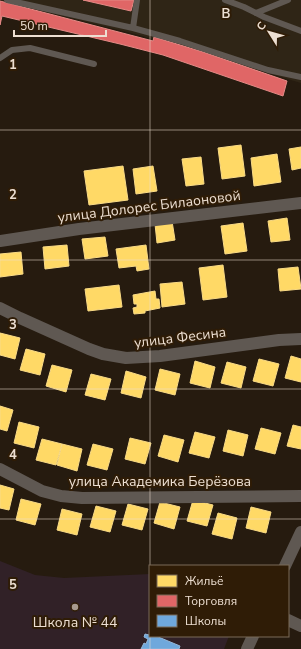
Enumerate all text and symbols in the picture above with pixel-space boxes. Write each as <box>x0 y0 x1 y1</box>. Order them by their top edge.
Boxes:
text: B <box>222 5 231 23</box>
scale bar <box>14 12 106 38</box>
north arrow <box>249 12 289 52</box>
text: 50 m <box>20 18 48 34</box>
text: С <box>253 18 270 34</box>
text: 1 <box>9 56 17 74</box>
text: 2 <box>9 186 17 204</box>
street label: улица Долорес Билаоновой <box>56 186 242 227</box>
text: 3 <box>9 316 17 334</box>
street label: улица Фесина <box>133 322 227 353</box>
text: 4 <box>9 446 17 464</box>
street label: улица Академика Берёзова <box>69 472 251 491</box>
legend <box>149 565 289 637</box>
text: Жильё <box>185 573 223 589</box>
text: 5 <box>9 576 17 594</box>
text: Торговля <box>185 593 237 609</box>
marker: Школа № 44 <box>70 602 80 612</box>
place label: Школа № 44 <box>33 613 117 632</box>
text: Школы <box>185 613 226 629</box>

